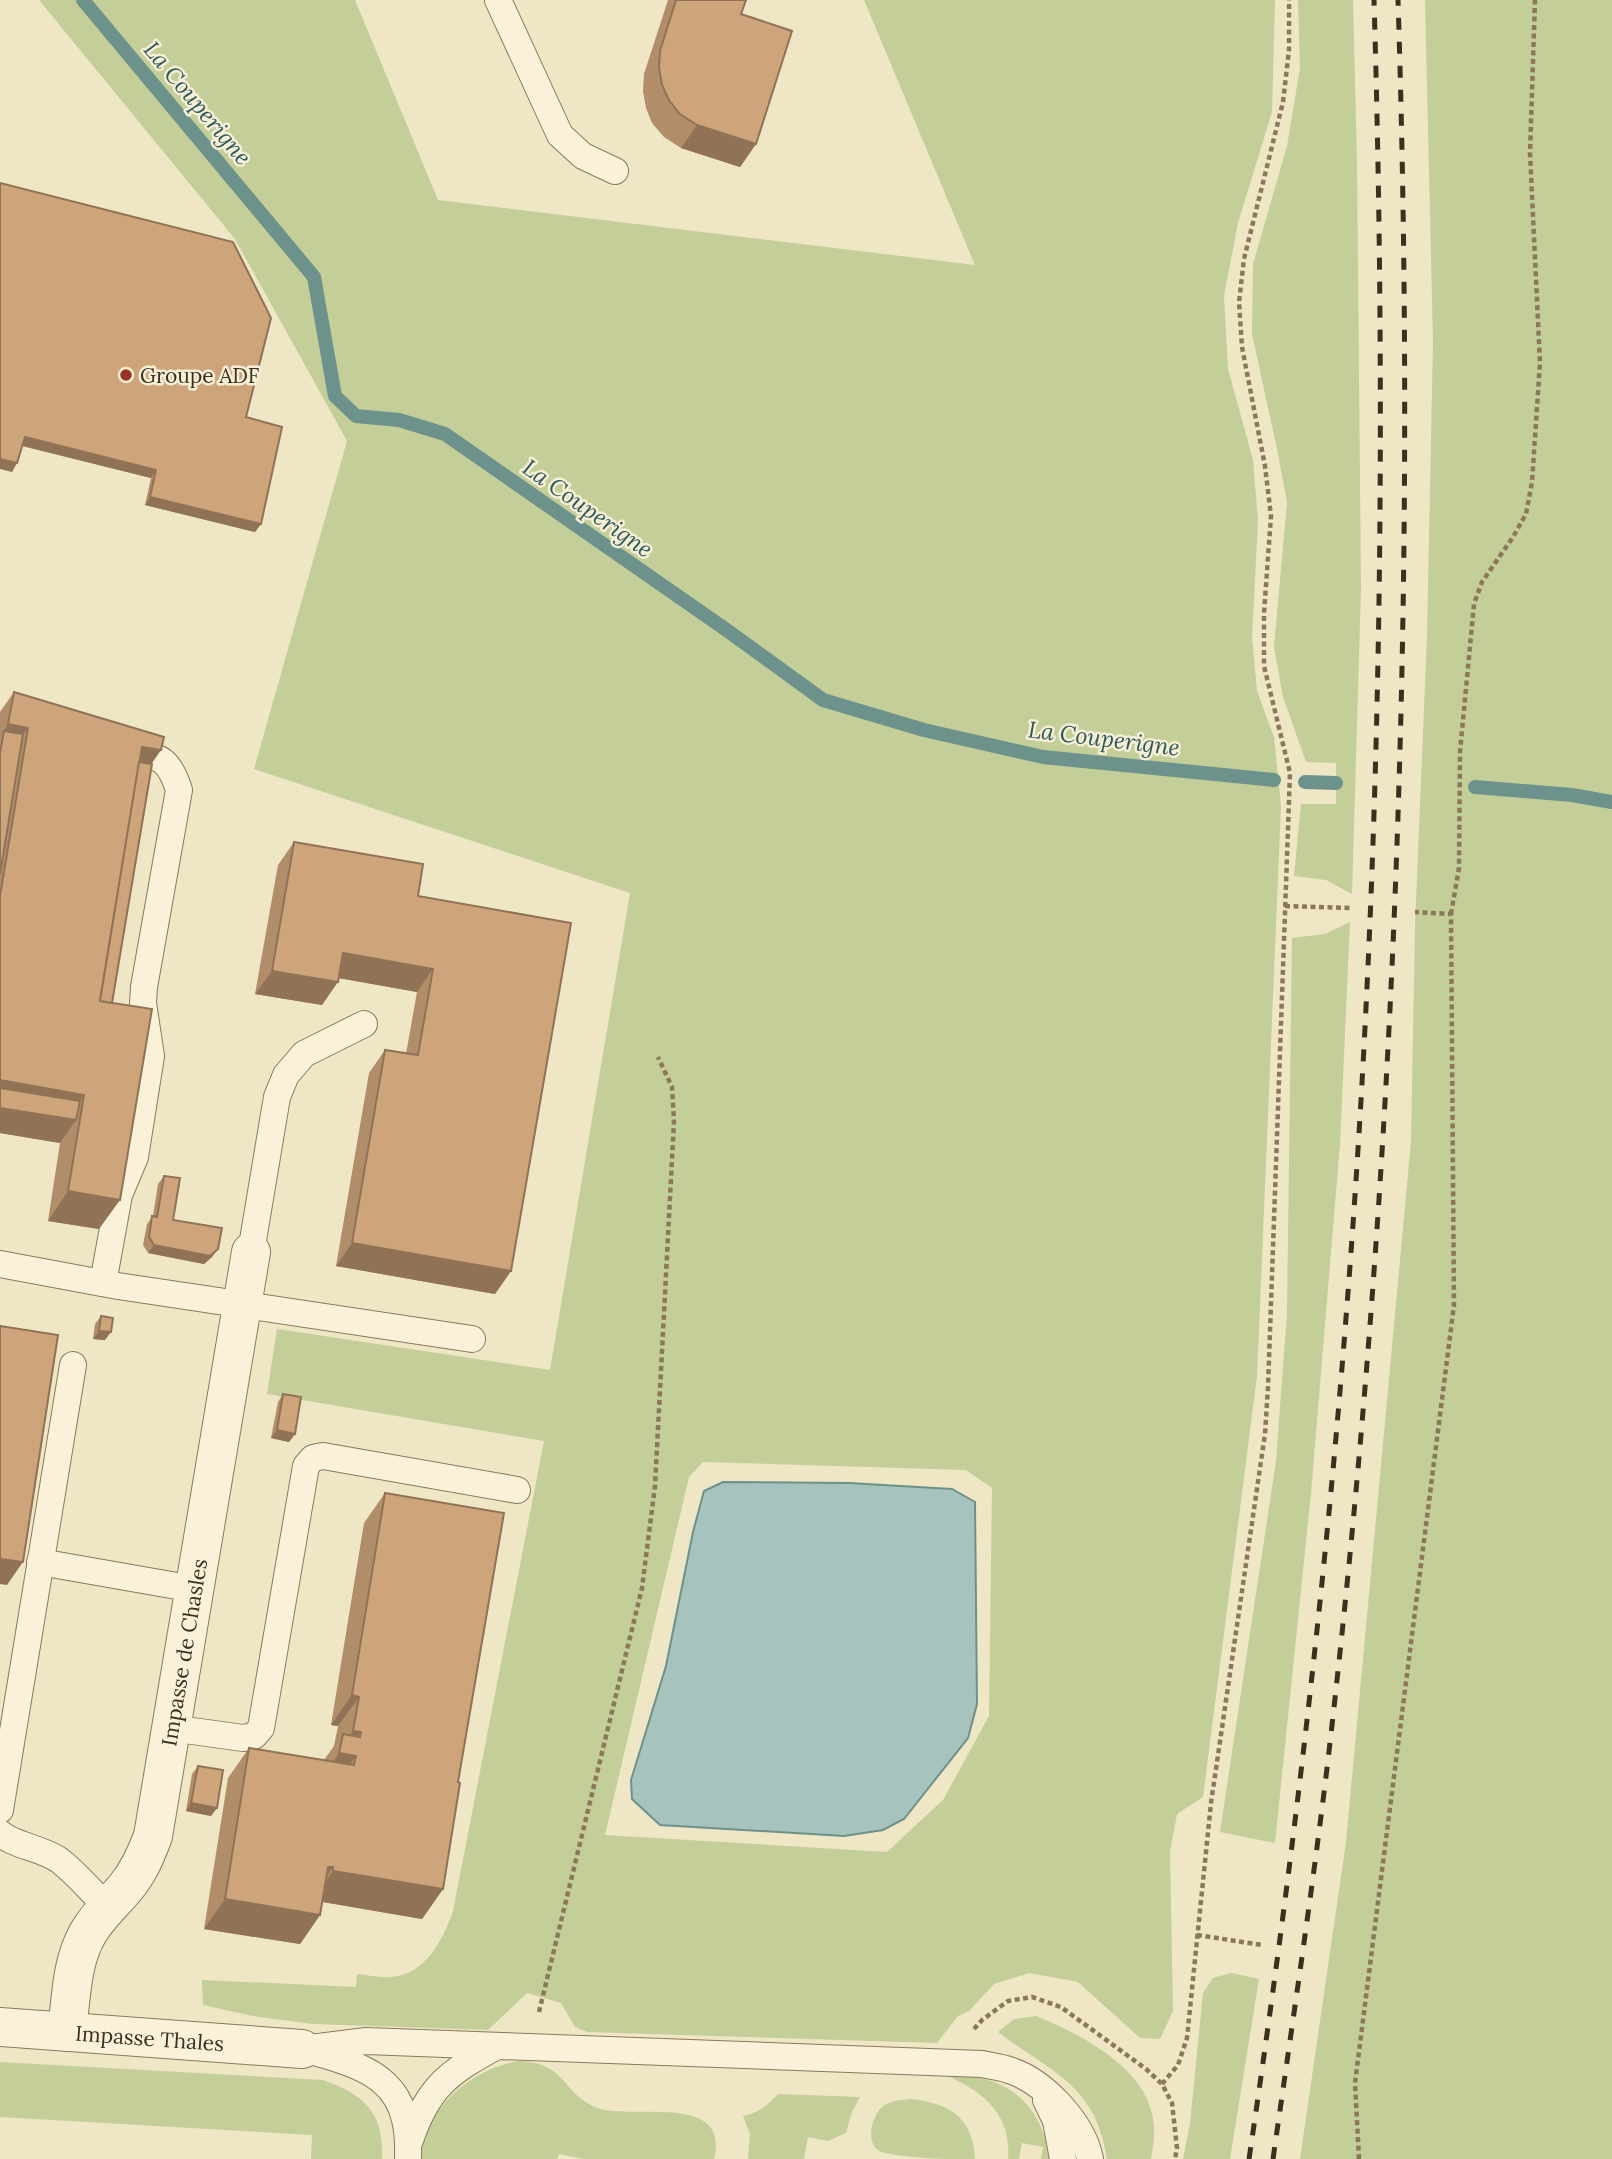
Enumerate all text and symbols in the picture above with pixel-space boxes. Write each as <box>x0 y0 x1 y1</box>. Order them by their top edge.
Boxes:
water label: La Couperigne <box>138 35 258 171</box>
place label: Groupe ADF <box>140 362 259 389</box>
marker: Groupe ADF <box>118 367 134 383</box>
water label: La Couperigne <box>517 452 659 564</box>
water label: La Couperigne <box>1027 714 1181 762</box>
street label: Impasse de Chasles <box>155 1557 213 1748</box>
street label: Impasse Thales <box>74 2019 225 2057</box>

